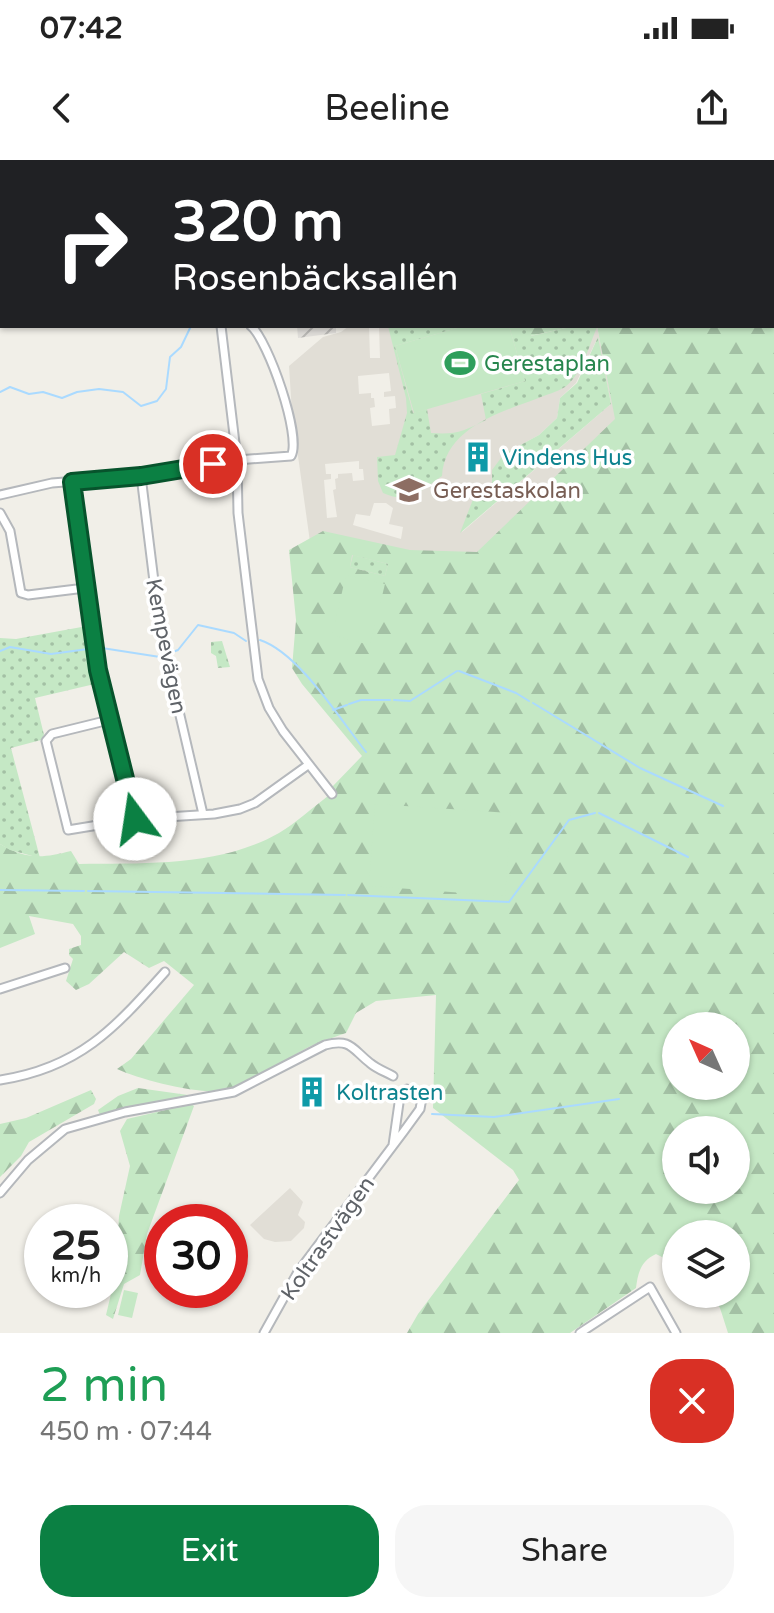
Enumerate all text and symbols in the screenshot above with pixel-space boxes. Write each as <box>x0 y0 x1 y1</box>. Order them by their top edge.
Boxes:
text: 07:42 <box>40 10 123 47</box>
icon: back <box>40 86 84 130</box>
icon: share <box>690 86 734 130</box>
text: Beeline <box>324 87 450 130</box>
text: 320 m <box>172 189 343 256</box>
icon: right <box>40 192 144 296</box>
text: Rosenbäcksallén <box>172 257 458 300</box>
sports icon: Gerestaplan <box>443 346 477 380</box>
place label: Gerestaplan <box>484 351 610 377</box>
pin <box>179 430 247 498</box>
building icon: Vindens Hus <box>461 440 495 474</box>
icon: arrive <box>191 442 235 486</box>
place label: Vindens Hus <box>502 445 632 471</box>
school or university icon: Gerestaskolan <box>392 473 426 507</box>
place label: Gerestaskolan <box>433 478 581 504</box>
street label: Kempevägen <box>140 576 192 716</box>
position arrow <box>93 777 177 861</box>
north arrow <box>662 1012 750 1100</box>
map controls <box>662 1012 750 1308</box>
building icon: Koltrasten <box>295 1075 329 1109</box>
place label: Koltrasten <box>336 1080 443 1106</box>
button: sound <box>662 1116 750 1204</box>
street label: Koltrastvägen <box>276 1172 380 1305</box>
speed limit sign: 30 <box>144 1204 248 1308</box>
button: layers <box>662 1220 750 1308</box>
text: 25 <box>51 1222 101 1270</box>
text: km/h <box>51 1264 101 1288</box>
text: 2 min <box>40 1357 168 1415</box>
button: close <box>650 1359 734 1443</box>
text: 450 m · 07:44 <box>40 1416 212 1447</box>
button: Exit <box>40 1505 379 1597</box>
button: Share <box>395 1505 734 1597</box>

